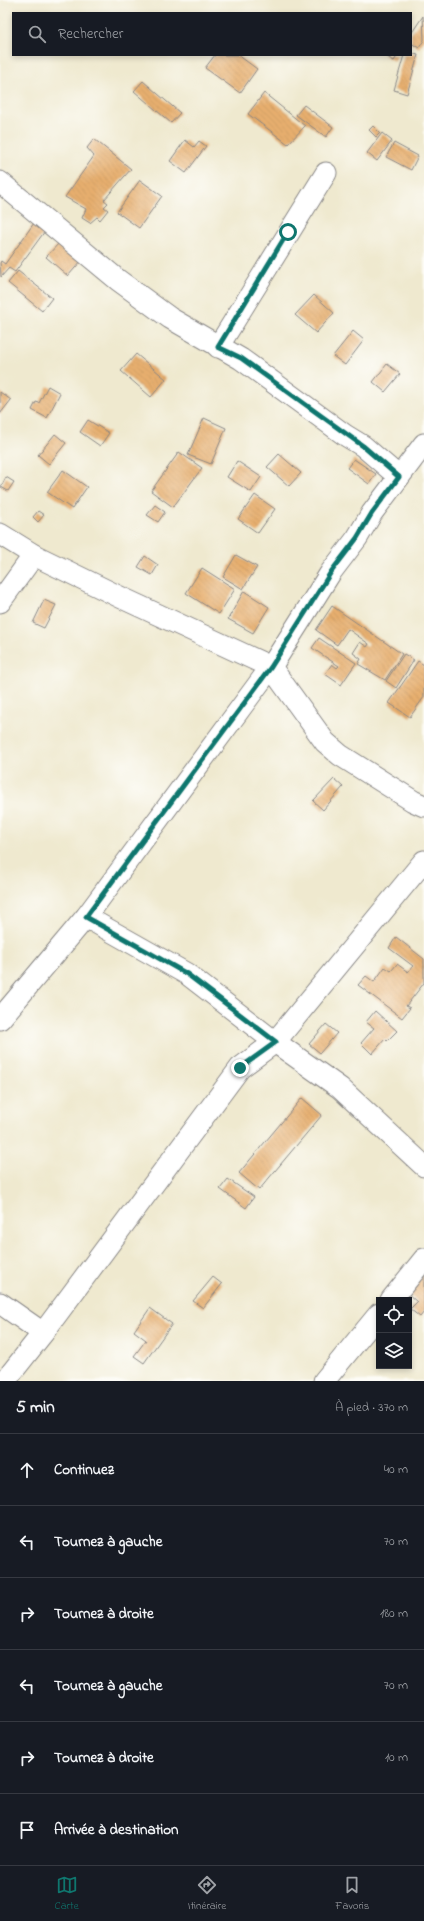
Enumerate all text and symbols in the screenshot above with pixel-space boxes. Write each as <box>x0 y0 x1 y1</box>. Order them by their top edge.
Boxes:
search box <box>12 12 412 56</box>
icon: search <box>26 23 48 45</box>
text: Rechercher <box>58 23 123 45</box>
route start <box>279 223 297 241</box>
route end <box>231 1059 249 1077</box>
map controls <box>376 1297 412 1369</box>
button: locate <box>376 1297 412 1333</box>
button: layers <box>376 1333 412 1369</box>
text: 5 min <box>16 1395 55 1420</box>
text: À pied · 370 m <box>335 1398 408 1417</box>
icon: ahead <box>16 1459 38 1481</box>
text: Continuez <box>54 1459 114 1481</box>
text: 40 m <box>384 1460 408 1479</box>
icon: left <box>16 1531 38 1553</box>
text: Tournez à gauche <box>54 1531 162 1553</box>
text: 70 m <box>384 1532 408 1551</box>
icon: right <box>16 1603 38 1625</box>
text: Tournez à droite <box>54 1603 154 1625</box>
text: 180 m <box>380 1604 408 1623</box>
icon: left <box>16 1675 38 1697</box>
text: Tournez à gauche <box>54 1675 162 1697</box>
text: 70 m <box>384 1676 408 1695</box>
icon: right <box>16 1747 38 1769</box>
text: Tournez à droite <box>54 1747 154 1769</box>
text: 10 m <box>385 1748 408 1767</box>
icon: arrive <box>16 1819 38 1841</box>
text: Arrivée à destination <box>54 1819 179 1841</box>
tab: Carte <box>55 1874 79 1914</box>
tab: Itinéraire <box>188 1874 226 1914</box>
tab: Favoris <box>335 1874 369 1914</box>

